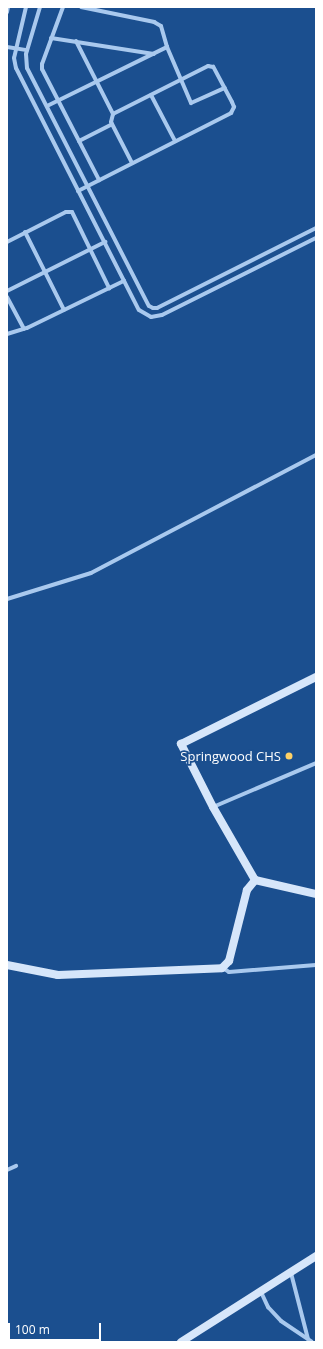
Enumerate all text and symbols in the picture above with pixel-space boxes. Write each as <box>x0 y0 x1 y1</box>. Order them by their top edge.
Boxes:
place label: Springwood CHS <box>180 748 281 764</box>
marker: Springwood CHS <box>284 751 294 761</box>
scale bar <box>10 1315 103 1341</box>
text: 100 m <box>15 1321 50 1338</box>

